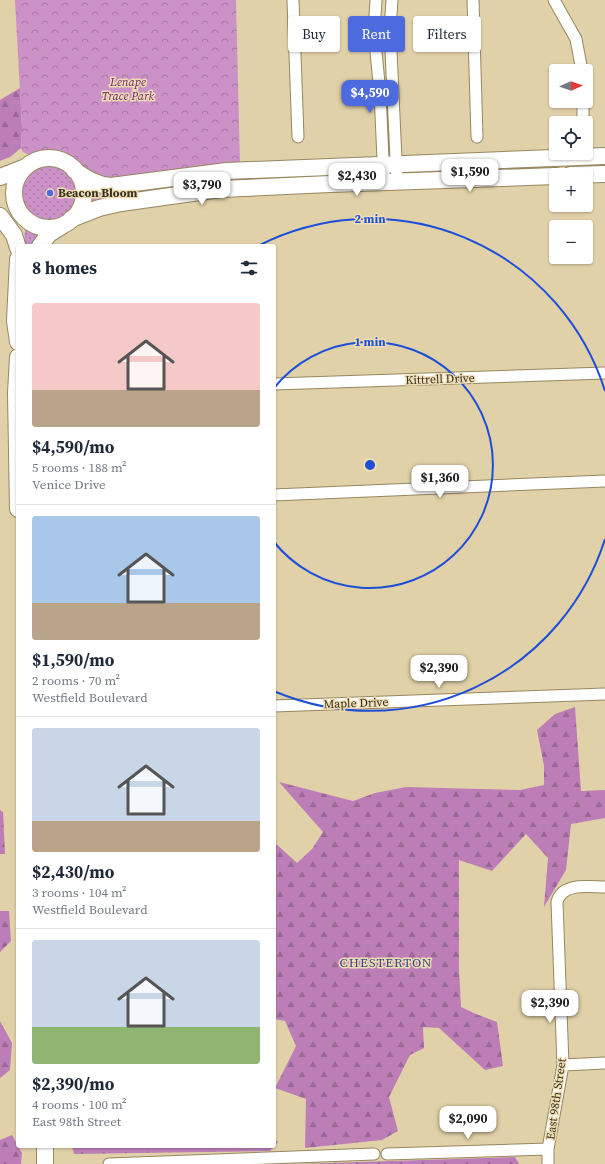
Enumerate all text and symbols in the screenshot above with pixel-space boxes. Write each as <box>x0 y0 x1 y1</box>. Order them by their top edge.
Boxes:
chip: Buy <box>288 16 340 52</box>
chip: Rent <box>348 16 405 52</box>
chip: Filters <box>413 16 481 52</box>
north arrow <box>549 64 593 108</box>
map controls <box>549 64 593 264</box>
park label: Lenape Trace Park <box>102 74 155 104</box>
pin: $4,590 <box>337 80 403 114</box>
text: $4,590 <box>350 84 390 101</box>
button: locate <box>549 116 593 160</box>
pin: $1,590 <box>437 159 503 193</box>
pin: $2,430 <box>324 163 390 197</box>
text: $1,590 <box>450 163 490 180</box>
text: $2,430 <box>337 167 377 184</box>
button: + <box>549 168 593 212</box>
pin: $3,790 <box>169 172 235 206</box>
text: $3,790 <box>182 176 222 193</box>
place label: Beacon Bloom <box>58 185 138 201</box>
marker: Beacon Bloom <box>45 188 55 198</box>
text: 2 min <box>354 211 386 227</box>
button: − <box>549 220 593 264</box>
text: 8 homes <box>32 256 97 280</box>
icon: filters <box>238 257 260 279</box>
icon: home <box>110 329 182 401</box>
text: 1 min <box>354 334 386 350</box>
street label: Kittrell Drive <box>405 370 475 388</box>
text: $4,590/mo <box>32 435 114 459</box>
centre of rings <box>363 458 377 472</box>
text: 5 rooms · 188 m² <box>32 459 127 476</box>
pin: $1,360 <box>407 465 473 499</box>
text: $1,360 <box>420 469 460 486</box>
text: Venice Drive <box>32 476 106 493</box>
icon: home <box>110 542 182 614</box>
text: $1,590/mo <box>32 648 114 672</box>
pin: $2,390 <box>406 655 472 689</box>
text: $2,390 <box>419 659 459 676</box>
text: 2 rooms · 70 m² <box>32 672 120 689</box>
text: Westfield Boulevard <box>32 689 148 706</box>
street label: Maple Drive <box>323 694 389 712</box>
icon: home <box>110 754 182 826</box>
text: $2,430/mo <box>32 860 114 884</box>
text: 3 rooms · 104 m² <box>32 884 127 901</box>
text: Westfield Boulevard <box>32 901 148 918</box>
district label: CHESTERTON <box>340 954 432 971</box>
icon: home <box>110 966 182 1038</box>
pin: $2,390 <box>517 990 583 1024</box>
text: $2,390 <box>530 994 570 1011</box>
street label: East 98th Street <box>542 1057 570 1141</box>
text: $2,390/mo <box>32 1072 114 1096</box>
text: 4 rooms · 100 m² <box>32 1096 127 1113</box>
pin: $2,090 <box>435 1106 501 1140</box>
text: $2,090 <box>448 1110 488 1127</box>
text: East 98th Street <box>32 1113 121 1130</box>

